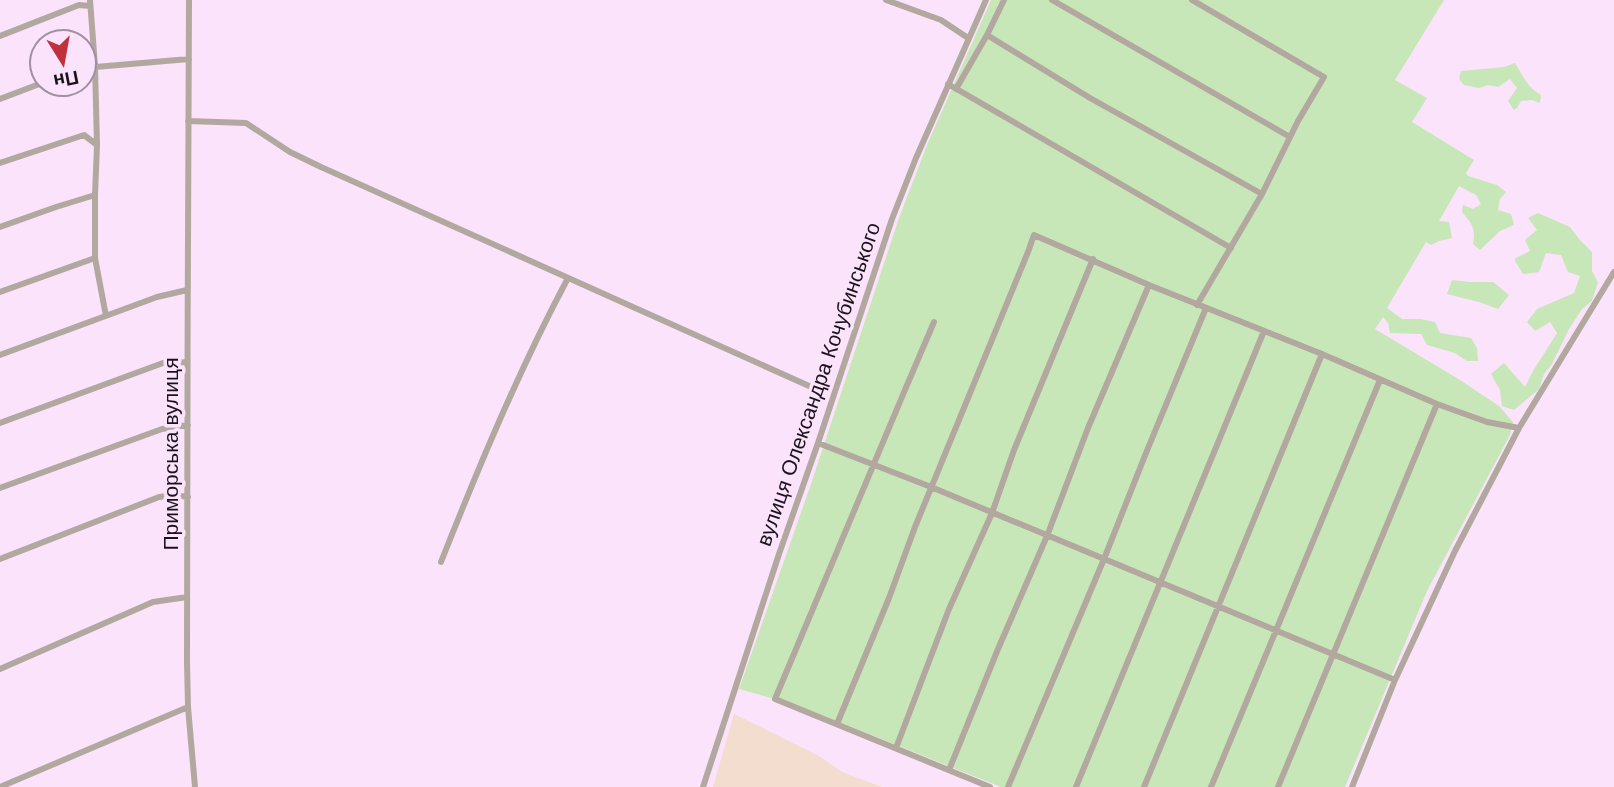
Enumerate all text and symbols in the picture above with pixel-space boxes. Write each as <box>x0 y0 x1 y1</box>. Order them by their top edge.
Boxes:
north arrow <box>28 28 98 98</box>
text: Пн <box>52 66 80 92</box>
street label: вулиця Олександра Кочубинського <box>752 219 884 549</box>
street label: Приморська вулиця <box>159 357 182 551</box>

